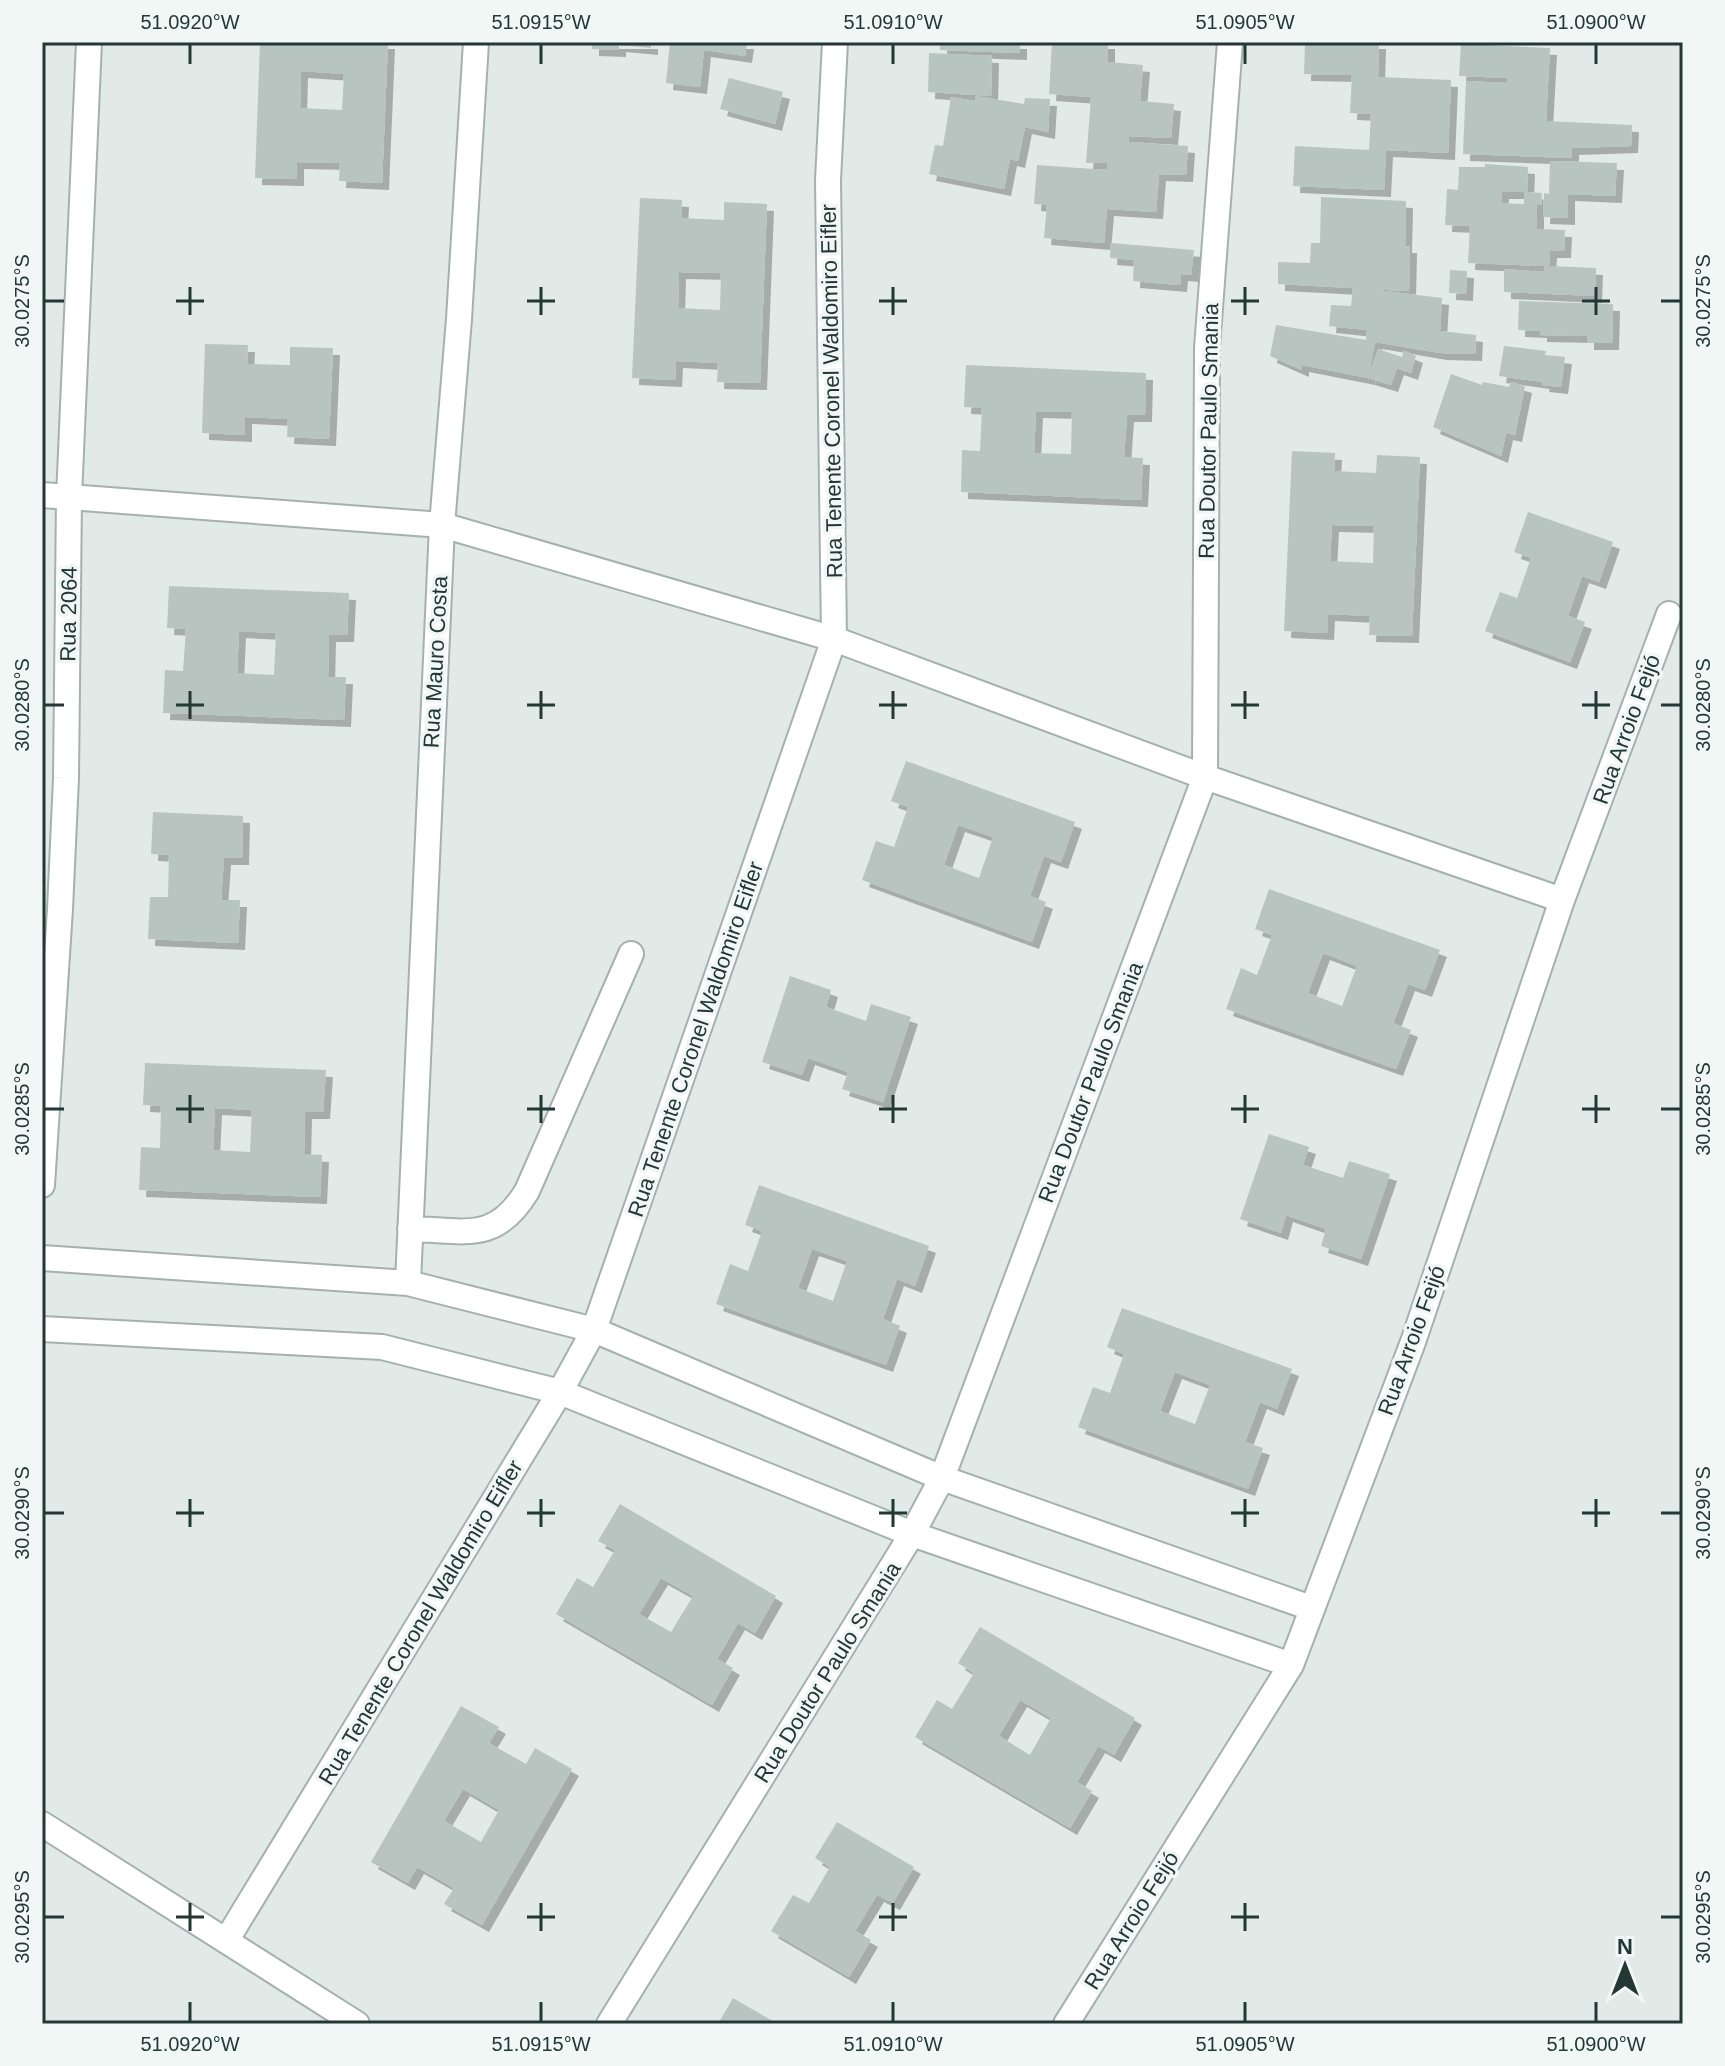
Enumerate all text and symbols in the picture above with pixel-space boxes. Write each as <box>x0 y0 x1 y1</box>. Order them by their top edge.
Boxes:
text: 51.0920°W <box>140 11 240 33</box>
text: 51.0915°W <box>491 11 591 33</box>
text: 51.0910°W <box>843 11 943 33</box>
text: 51.0905°W <box>1195 11 1295 33</box>
text: 51.0900°W <box>1546 11 1646 33</box>
street label: Rua Tenente Coronel Waldomiro Eifler <box>816 204 847 578</box>
text: 30.0275°S <box>11 254 33 348</box>
text: 30.0275°S <box>1692 254 1714 348</box>
street label: Rua Doutor Paulo Smania <box>1194 302 1223 559</box>
street label: Rua 2064 <box>55 566 82 662</box>
street label: Rua Mauro Costa <box>419 575 453 749</box>
street label: Rua Arroio Feijó <box>1588 651 1665 808</box>
text: 30.0280°S <box>11 658 33 752</box>
text: 30.0280°S <box>1692 658 1714 752</box>
street label: Rua Tenente Coronel Waldomiro Eifler <box>623 858 768 1220</box>
street label: Rua Doutor Paulo Smania <box>1033 958 1148 1206</box>
text: 30.0285°S <box>11 1062 33 1156</box>
text: 30.0285°S <box>1692 1062 1714 1156</box>
street label: Rua Arroio Feijó <box>1373 1262 1450 1419</box>
street label: Rua Tenente Coronel Waldomiro Eifler <box>313 1455 528 1789</box>
text: 30.0290°S <box>11 1466 33 1560</box>
text: 30.0290°S <box>1692 1466 1714 1560</box>
street label: Rua Doutor Paulo Smania <box>749 1557 906 1787</box>
street label: Rua Arroio Feijó <box>1079 1847 1184 1994</box>
text: 30.0295°S <box>11 1870 33 1964</box>
text: 30.0295°S <box>1692 1870 1714 1964</box>
north arrow <box>1585 1926 1665 2006</box>
text: N <box>1617 1934 1633 1959</box>
text: 51.0920°W <box>140 2033 240 2055</box>
text: 51.0915°W <box>491 2033 591 2055</box>
text: 51.0910°W <box>843 2033 943 2055</box>
text: 51.0905°W <box>1195 2033 1295 2055</box>
text: 51.0900°W <box>1546 2033 1646 2055</box>

